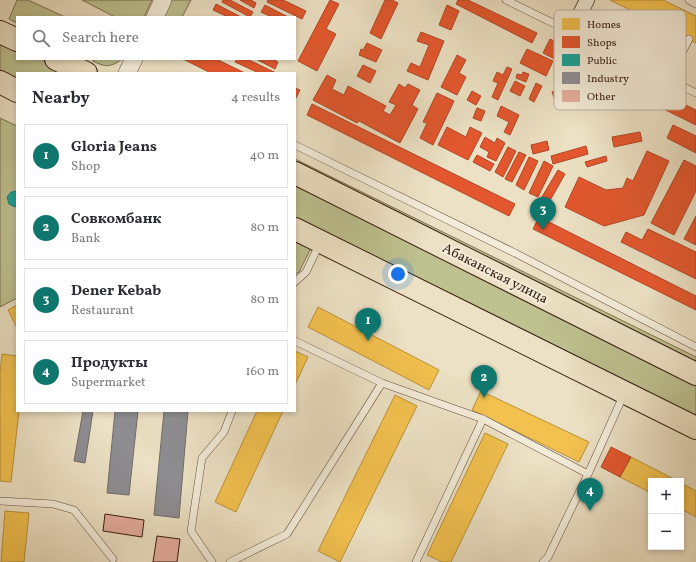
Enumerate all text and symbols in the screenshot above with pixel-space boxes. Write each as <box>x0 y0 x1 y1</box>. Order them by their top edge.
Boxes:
legend <box>554 10 686 110</box>
search box <box>16 16 296 60</box>
text: Homes <box>587 18 621 33</box>
icon: search <box>30 27 52 49</box>
text: Search here <box>62 28 139 49</box>
text: Shops <box>587 36 617 51</box>
text: Public <box>587 54 617 69</box>
text: Industry <box>587 72 629 87</box>
text: Nearby <box>32 87 90 110</box>
text: 4 results <box>231 89 280 107</box>
text: Other <box>587 90 616 105</box>
text: Gloria Jeans <box>71 137 157 158</box>
text: 1 <box>43 147 49 165</box>
text: 40 m <box>250 147 279 165</box>
text: Shop <box>71 158 100 176</box>
pin: 3 <box>530 197 556 230</box>
text: Совкомбанк <box>71 209 162 230</box>
text: 2 <box>43 219 49 237</box>
text: 80 m <box>250 219 279 237</box>
text: Bank <box>71 230 100 248</box>
street label: Абаканская улица <box>439 239 551 309</box>
your location <box>388 264 408 284</box>
text: Dener Kebab <box>71 281 161 302</box>
text: 3 <box>43 291 49 309</box>
text: 80 m <box>250 291 279 309</box>
text: Restaurant <box>71 302 134 320</box>
pin: 1 <box>355 308 381 341</box>
text: Продукты <box>71 353 148 374</box>
text: 4 <box>42 363 50 381</box>
text: 160 m <box>245 363 279 381</box>
pin: 2 <box>471 365 497 398</box>
text: Supermarket <box>71 374 146 392</box>
pin: 4 <box>577 478 603 511</box>
map controls <box>648 478 684 550</box>
button: + <box>648 478 684 514</box>
button: − <box>648 514 684 550</box>

